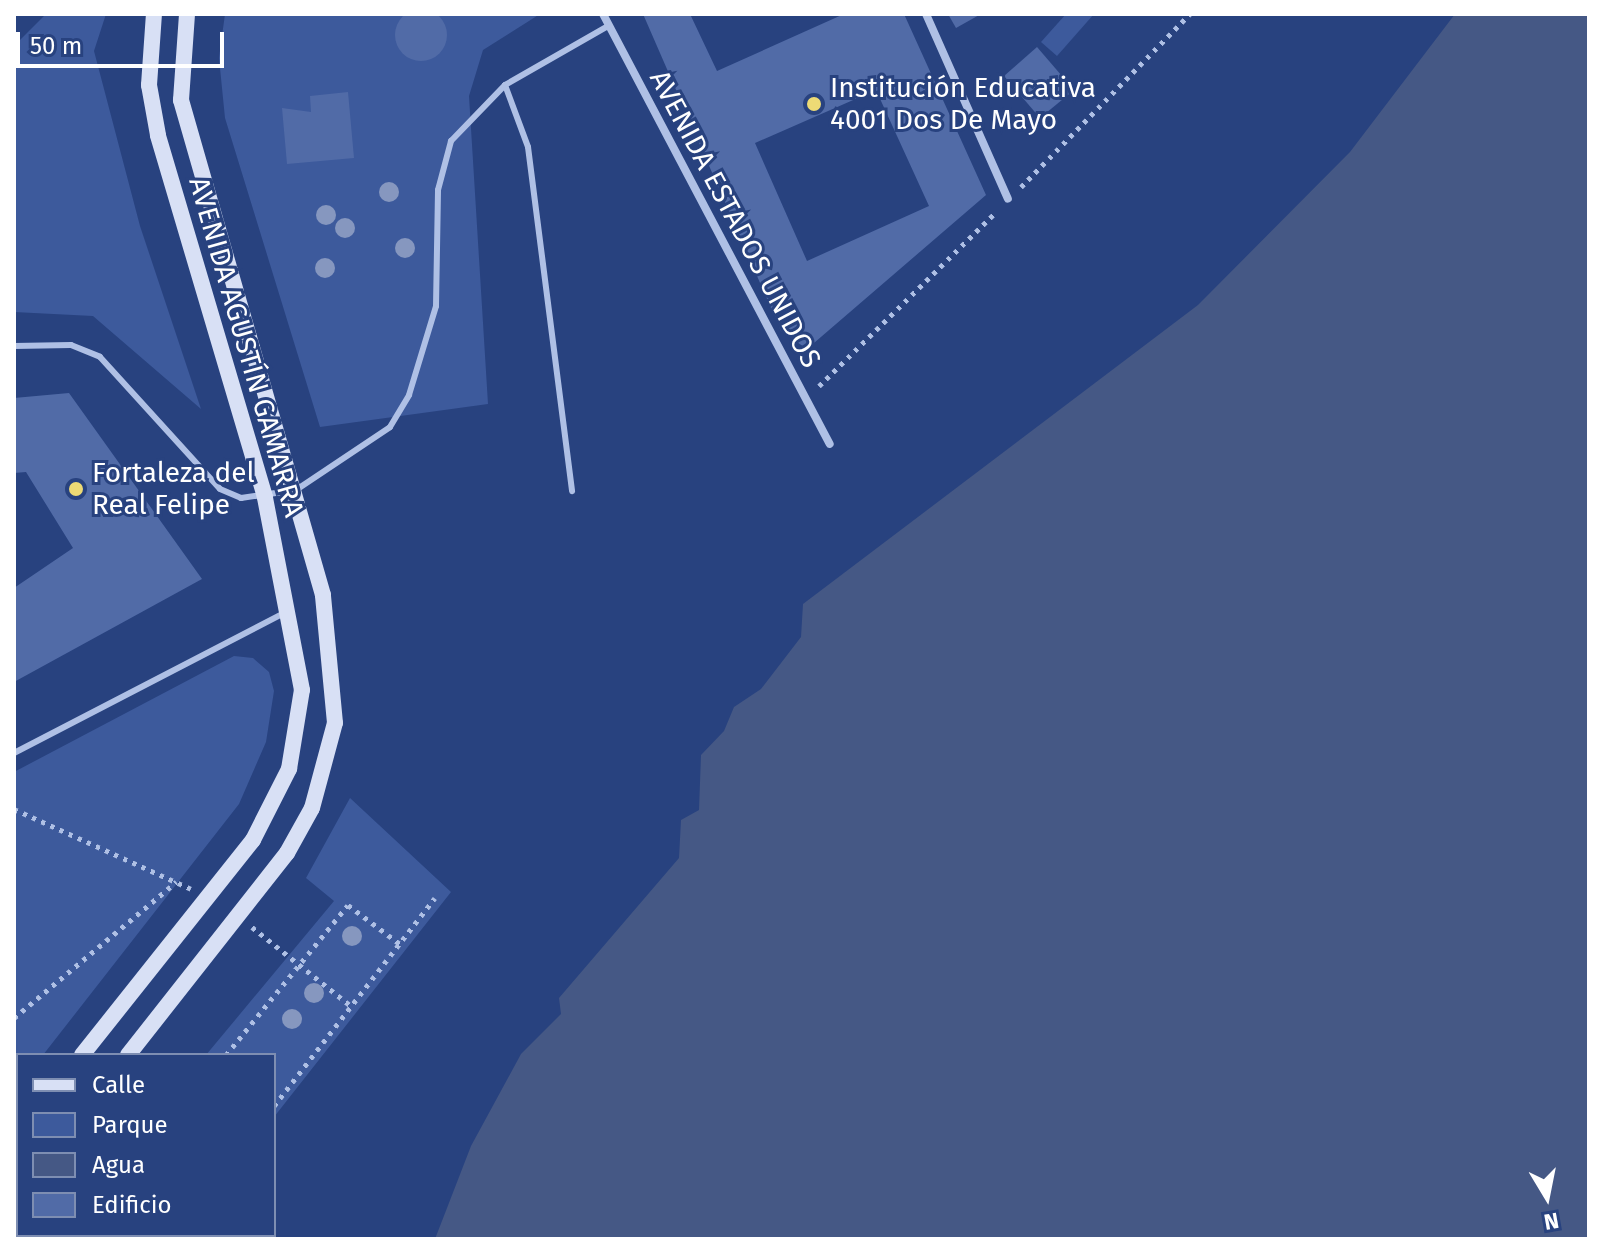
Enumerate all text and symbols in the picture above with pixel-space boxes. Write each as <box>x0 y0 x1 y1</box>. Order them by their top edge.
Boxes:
scale bar <box>20 16 228 66</box>
text: 50 m <box>30 32 82 60</box>
street label: AVENIDA ESTADOS UNIDOS <box>642 65 828 373</box>
place label: Institución Educativa 4001 Dos De Mayo <box>830 71 1096 137</box>
marker: Institución Educativa 4001 Dos De Mayo <box>805 95 823 113</box>
street label: AVENIDA AGUSTÍN GAMARRA <box>181 173 311 521</box>
place label: Fortaleza del Real Felipe <box>92 456 255 522</box>
marker: Fortaleza del Real Felipe <box>67 480 85 498</box>
legend <box>16 1053 276 1237</box>
text: Calle <box>92 1071 145 1099</box>
text: Parque <box>92 1111 168 1139</box>
text: Agua <box>92 1151 145 1179</box>
north arrow <box>1507 1157 1587 1237</box>
text: Edificio <box>92 1191 172 1219</box>
text: N <box>1542 1207 1561 1236</box>

